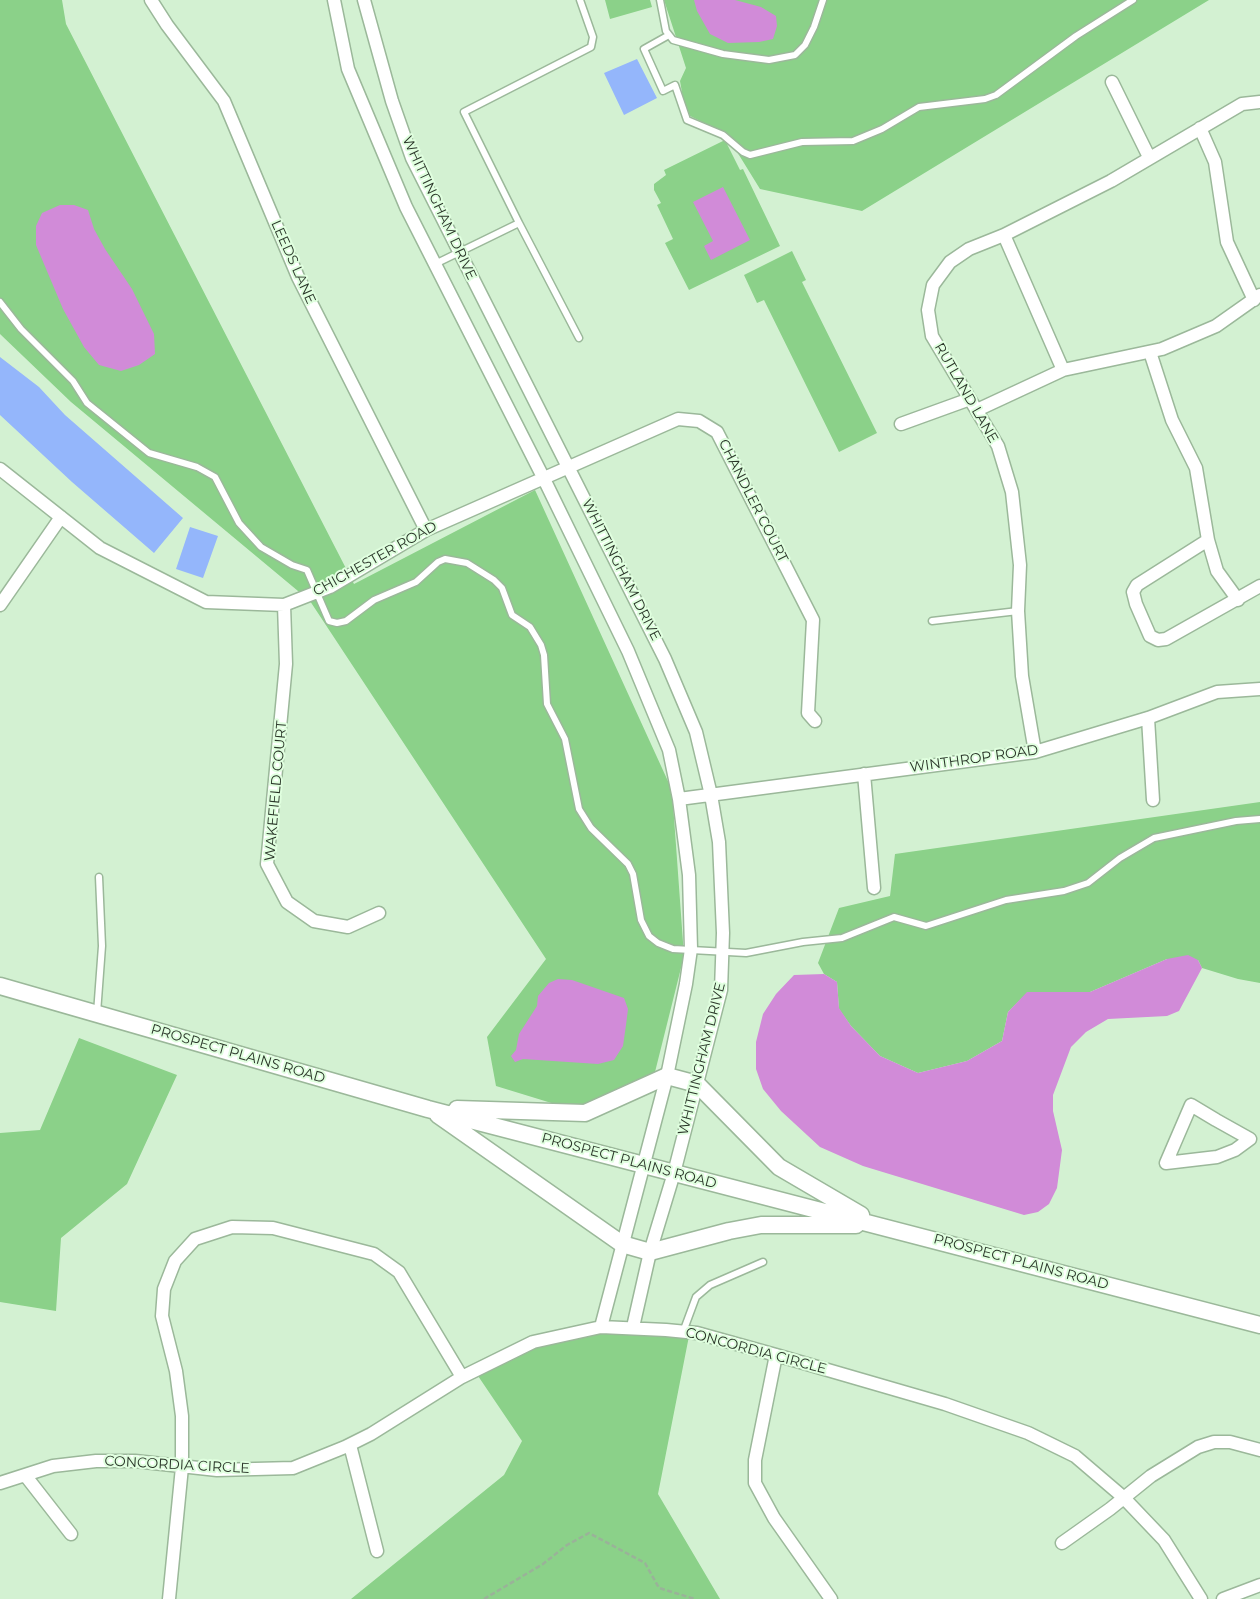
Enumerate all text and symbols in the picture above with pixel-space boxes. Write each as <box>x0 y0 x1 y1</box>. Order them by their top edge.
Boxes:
street label: WHITTINGHAM DRIVE <box>398 133 480 283</box>
street label: LEEDS LANE <box>267 218 319 306</box>
street label: RUTLAND LANE <box>930 340 1002 446</box>
street label: CHANDLER COURT <box>715 437 791 565</box>
street label: WHITTINGHAM DRIVE <box>578 496 664 644</box>
street label: CHICHESTER ROAD <box>310 518 440 600</box>
street label: WAKEFIELD COURT <box>262 720 290 862</box>
street label: WINTHROP ROAD <box>909 742 1039 776</box>
street label: WHITTINGHAM DRIVE <box>675 981 729 1137</box>
street label: PROSPECT PLAINS ROAD <box>149 1021 327 1087</box>
street label: PROSPECT PLAINS ROAD <box>540 1130 718 1192</box>
street label: PROSPECT PLAINS ROAD <box>932 1231 1110 1293</box>
street label: CONCORDIA CIRCLE <box>684 1324 828 1378</box>
street label: CONCORDIA CIRCLE <box>104 1453 250 1477</box>

